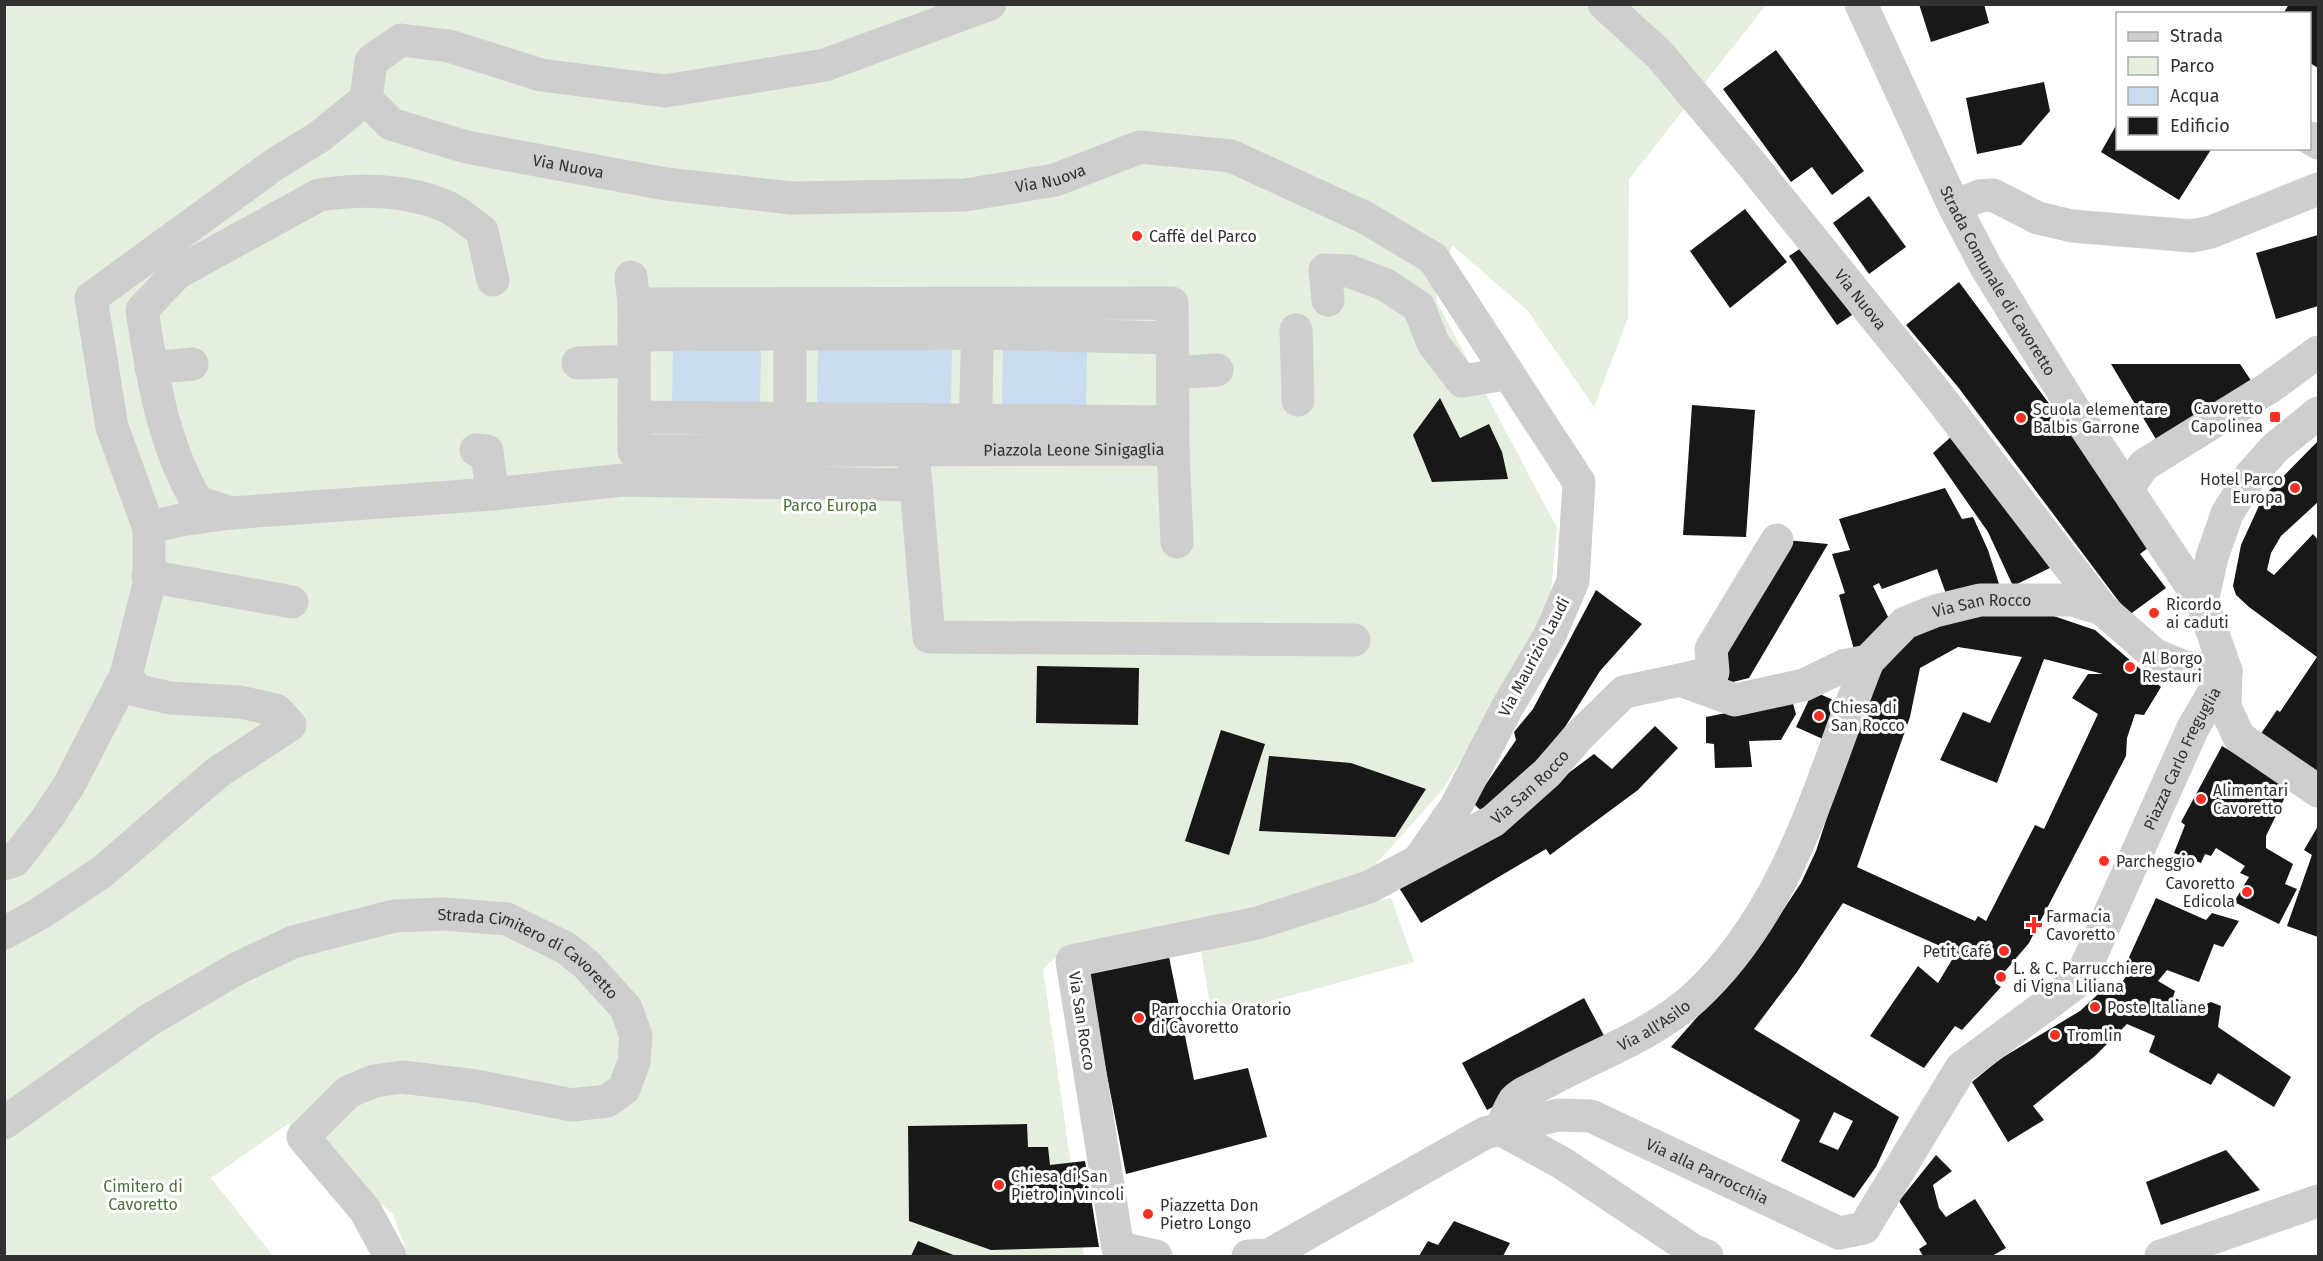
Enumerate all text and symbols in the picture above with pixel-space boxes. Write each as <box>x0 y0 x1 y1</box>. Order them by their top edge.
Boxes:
legend <box>2116 12 2311 150</box>
text: Strada <box>2170 25 2223 47</box>
text: Parco <box>2170 55 2214 77</box>
text: Acqua <box>2170 85 2220 107</box>
text: Edificio <box>2170 115 2230 137</box>
street label: Via Nuova <box>531 150 606 182</box>
street label: Via Nuova <box>1014 160 1088 196</box>
street label: Strada Comunale di Cavoretto <box>1936 183 2060 379</box>
place label: Caffè del Parco <box>1149 227 1257 246</box>
marker: Caffè del Parco <box>1130 229 1144 243</box>
street label: Via Nuova <box>1831 265 1891 333</box>
place label: Cavoretto Capolinea <box>2191 399 2263 436</box>
place label: Scuola elementare Balbis Garrone <box>2033 400 2168 437</box>
marker: Cavoretto Capolinea <box>2268 410 2282 424</box>
marker: Scuola elementare Balbis Garrone <box>2014 411 2028 425</box>
street label: Piazzola Leone Sinigaglia <box>983 440 1165 459</box>
place label: Hotel Parco Europa <box>2200 470 2283 507</box>
marker: Hotel Parco Europa <box>2288 481 2302 495</box>
park label: Parco Europa <box>783 496 877 515</box>
street label: Via San Rocco <box>1930 590 2031 621</box>
street label: Via Maurizio Laudi <box>1495 594 1573 720</box>
place label: Ricordo ai caduti <box>2166 595 2229 632</box>
marker: Ricordo ai caduti <box>2147 606 2161 620</box>
place label: Al Borgo Restauri <box>2142 649 2203 686</box>
marker: Al Borgo Restauri <box>2123 660 2137 674</box>
street label: Piazza Carlo Freguglia <box>2139 683 2224 833</box>
place label: Chiesa di San Rocco <box>1831 698 1905 735</box>
marker: Chiesa di San Rocco <box>1812 709 1826 723</box>
street label: Via San Rocco <box>1487 745 1573 828</box>
place label: Alimentari Cavoretto <box>2213 781 2288 818</box>
marker: Alimentari Cavoretto <box>2194 792 2208 806</box>
place label: Parcheggio <box>2116 852 2195 871</box>
marker: Parcheggio <box>2097 854 2111 868</box>
place label: Cavoretto Edicola <box>2166 874 2235 911</box>
marker: Cavoretto Edicola <box>2240 885 2254 899</box>
street label: Strada Cimitero di Cavoretto <box>437 904 622 1003</box>
place label: Farmacia Cavoretto <box>2046 907 2116 944</box>
marker: Farmacia Cavoretto <box>2027 918 2041 932</box>
place label: Petit Café <box>1923 942 1992 961</box>
marker: Petit Café <box>1997 944 2011 958</box>
place label: L. & C. Parrucchiere di Vigna Liliana <box>2013 959 2153 996</box>
street label: Via San Rocco <box>1065 970 1099 1072</box>
marker: L. & C. Parrucchiere di Vigna Liliana <box>1994 970 2008 984</box>
street label: Via all'Asilo <box>1614 996 1694 1055</box>
place label: Poste Italiane <box>2107 998 2206 1017</box>
place label: Parrocchia Oratorio di Cavoretto <box>1151 1000 1291 1037</box>
marker: Poste Italiane <box>2088 1000 2102 1014</box>
marker: Parrocchia Oratorio di Cavoretto <box>1132 1011 1146 1025</box>
place label: Tromlin <box>2067 1026 2122 1045</box>
marker: Tromlin <box>2048 1028 2062 1042</box>
street label: Via alla Parrocchia <box>1643 1134 1772 1208</box>
place label: Chiesa di San Pietro in vincoli <box>1011 1167 1124 1204</box>
park label: Cimitero di Cavoretto <box>103 1177 183 1214</box>
marker: Chiesa di San Pietro in vincoli <box>992 1178 1006 1192</box>
place label: Piazzetta Don Pietro Longo <box>1160 1196 1259 1233</box>
marker: Piazzetta Don Pietro Longo <box>1141 1207 1155 1221</box>

